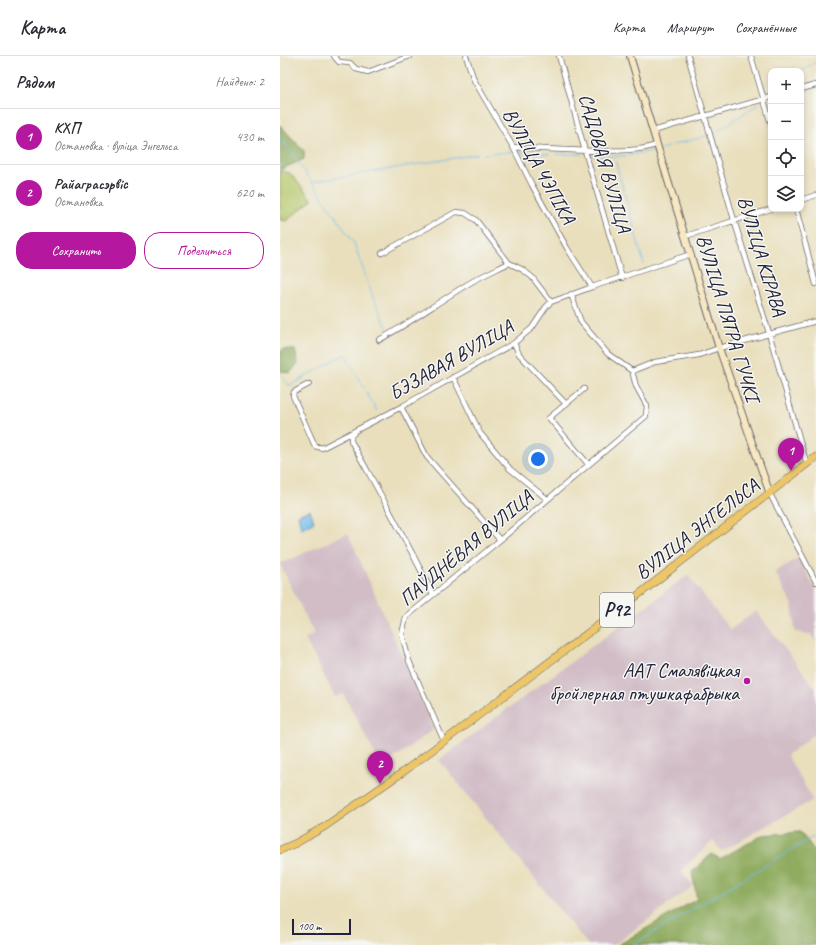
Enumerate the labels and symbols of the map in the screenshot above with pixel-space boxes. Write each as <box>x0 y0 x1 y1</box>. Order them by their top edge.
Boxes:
street label: САДОВАЯ ВУЛІЦА <box>573 91 637 236</box>
street label: ВУЛІЦА ЧЭПІКА <box>497 104 581 229</box>
street label: ВУЛІЦА КІРАВА <box>732 193 792 320</box>
street label: ВУЛІЦА ПЯТРА ГУЧКІ <box>691 232 767 409</box>
street label: БЭЗАВАЯ ВУЛІЦА <box>384 314 518 406</box>
pin: 1 <box>778 438 804 471</box>
your location <box>528 449 548 469</box>
street label: ВУЛІЦА ЭНГЕЛЬСА <box>630 472 765 585</box>
street label: ПАЎДНЁВАЯ ВУЛІЦА <box>394 484 539 611</box>
road number: Р92 <box>600 593 634 627</box>
place label: ААТ Смалявіцкая бройлерная птушкафабрыка <box>549 658 741 706</box>
marker: ААТ Смалявіцкая бройлерная птушкафабрыка <box>742 676 752 686</box>
pin: 2 <box>367 751 393 784</box>
scale bar <box>292 917 351 936</box>

